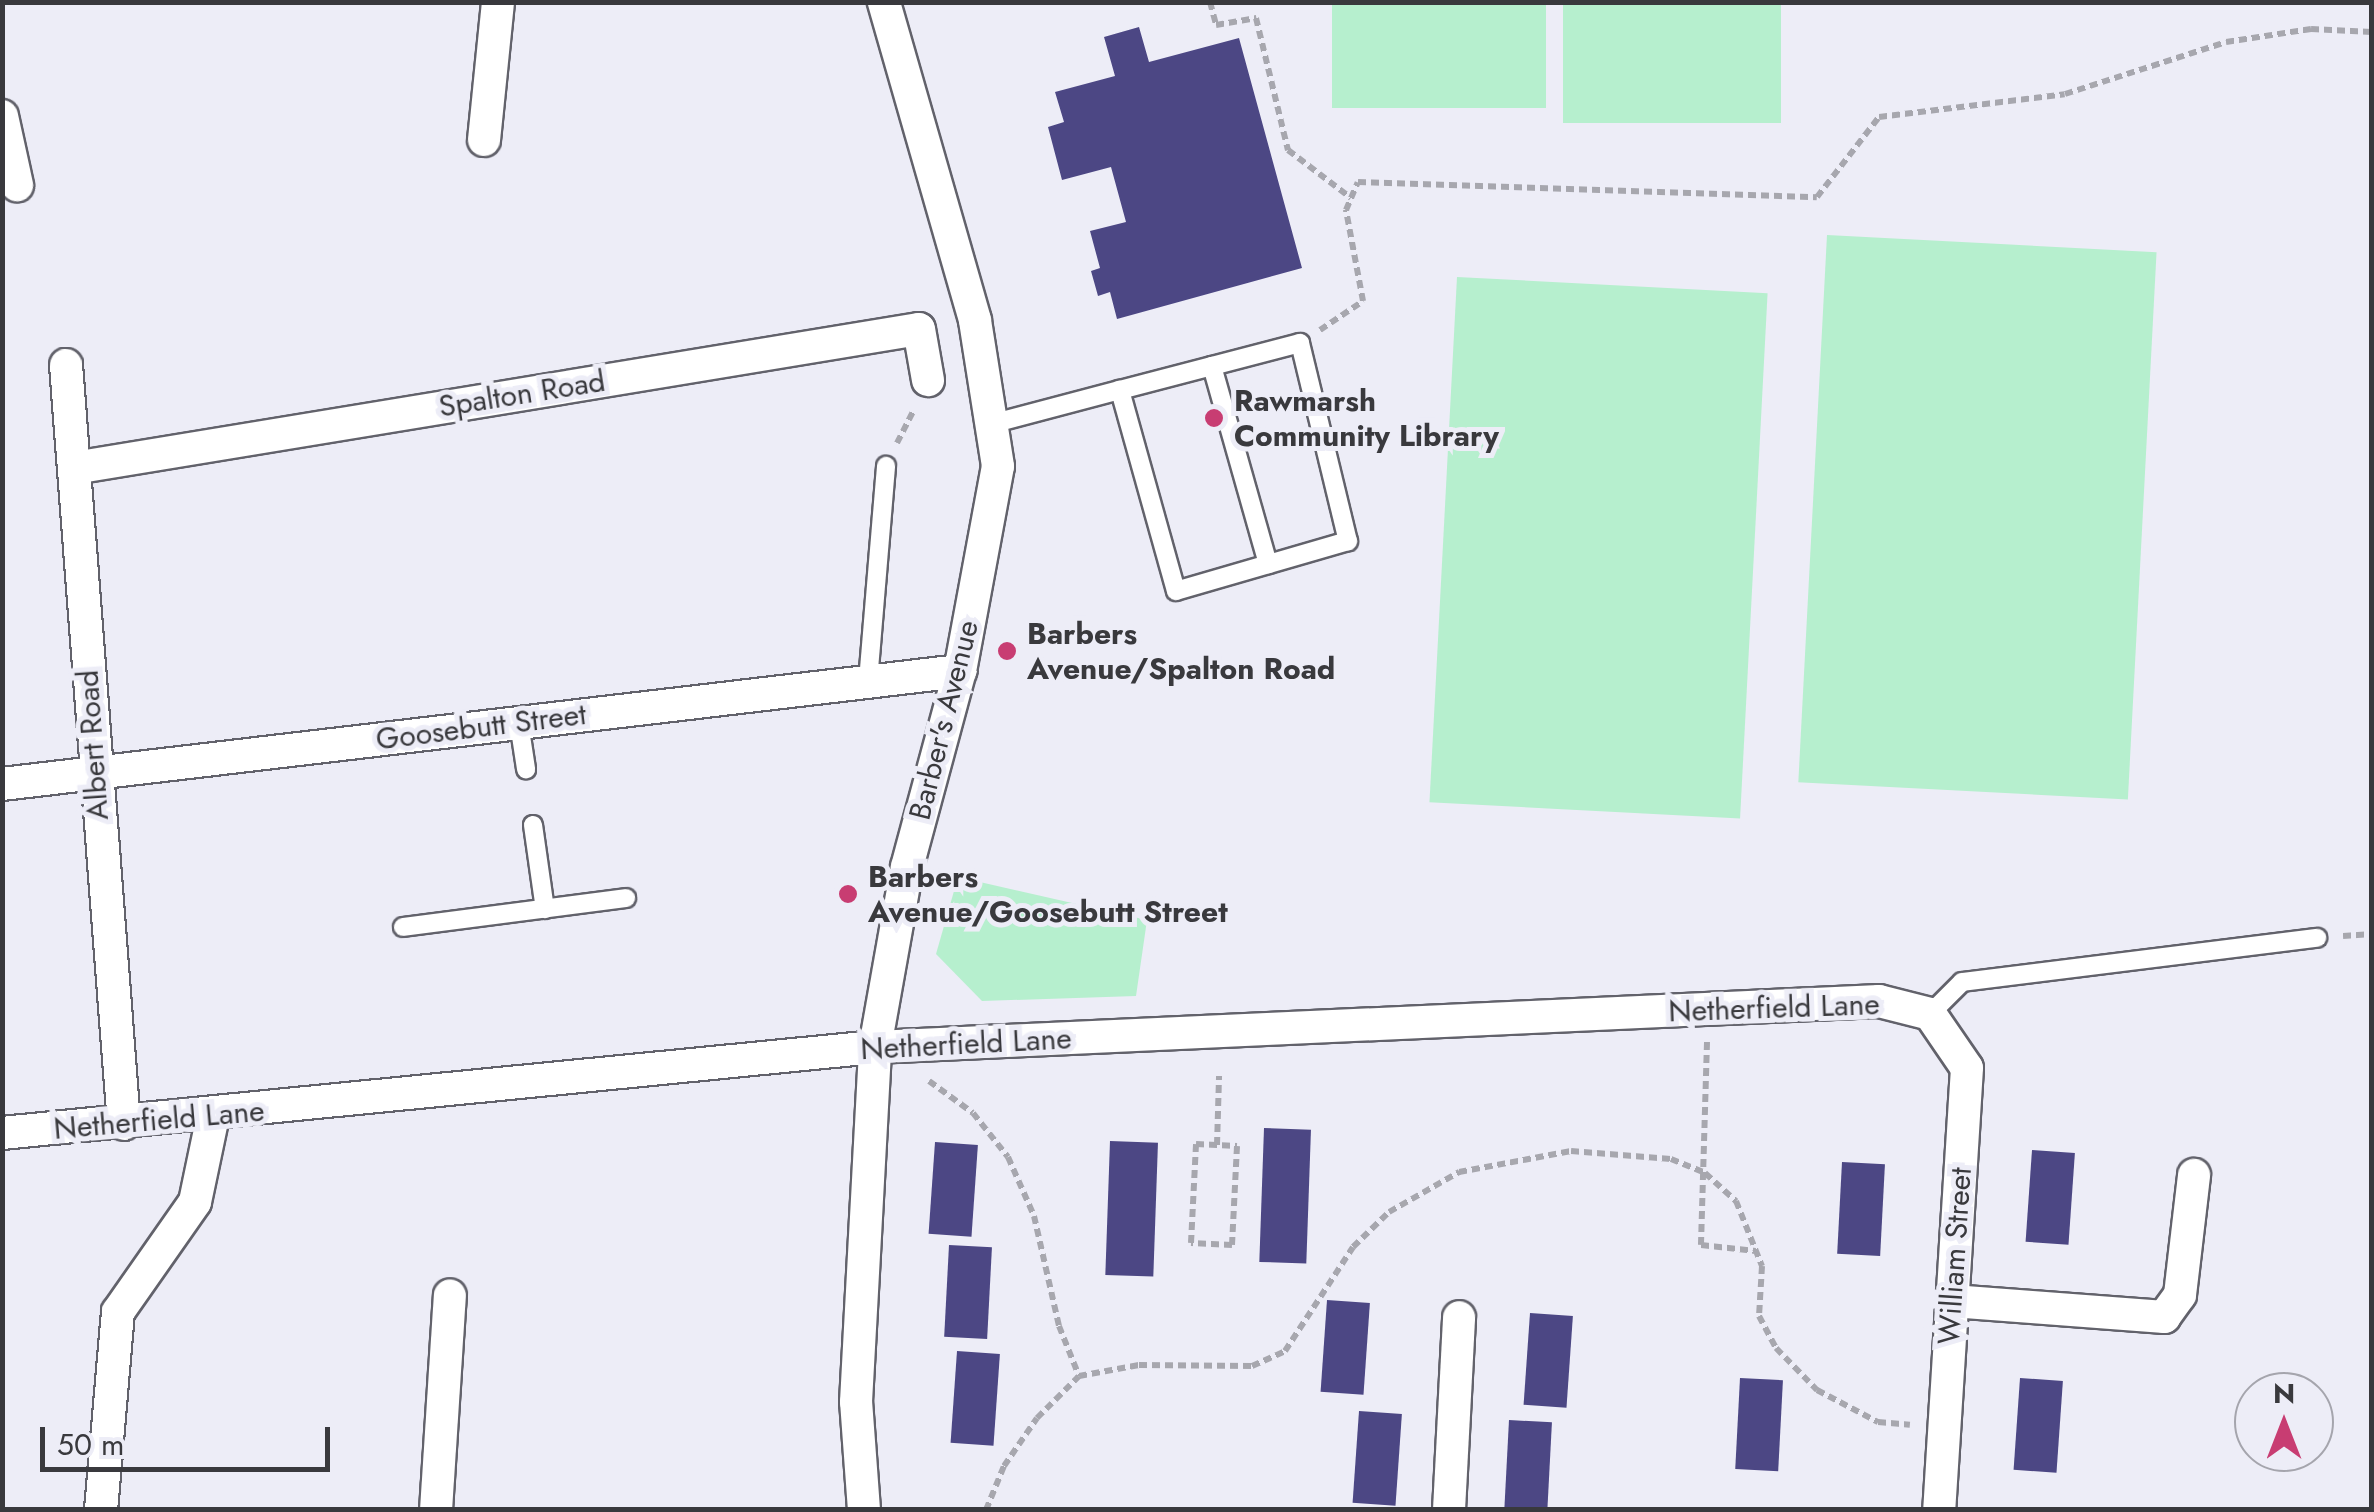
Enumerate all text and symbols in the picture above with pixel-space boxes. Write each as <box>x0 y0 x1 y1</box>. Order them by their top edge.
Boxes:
street label: Spalton Road <box>436 363 608 425</box>
place label: Rawmarsh Community Library <box>1234 383 1499 454</box>
marker: Rawmarsh Community Library <box>1203 407 1225 429</box>
street label: Barber's Avenue <box>902 616 986 824</box>
place label: Barbers Avenue/Spalton Road <box>1027 616 1335 686</box>
marker: Barbers Avenue/Spalton Road <box>996 640 1018 662</box>
street label: Albert Road <box>70 669 116 821</box>
street label: Goosebutt Street <box>374 696 588 758</box>
place label: Barbers Avenue/Goosebutt Street <box>868 859 1228 930</box>
marker: Barbers Avenue/Goosebutt Street <box>837 883 859 905</box>
street label: Netherfield Lane <box>1668 986 1880 1030</box>
street label: Netherfield Lane <box>860 1020 1072 1068</box>
street label: Netherfield Lane <box>52 1093 266 1147</box>
street label: William Street <box>1931 1166 1979 1346</box>
north arrow <box>2234 1372 2334 1472</box>
text: N <box>2273 1373 2295 1414</box>
scale bar <box>45 1407 335 1469</box>
text: 50 m <box>57 1423 124 1466</box>

